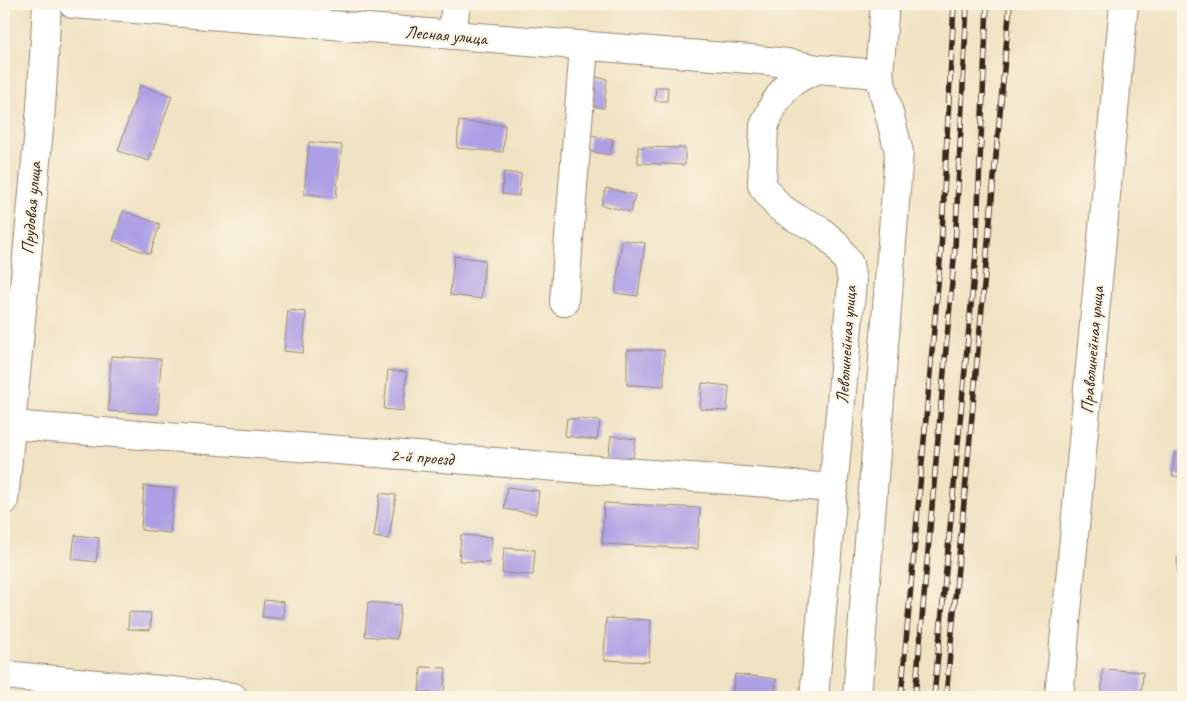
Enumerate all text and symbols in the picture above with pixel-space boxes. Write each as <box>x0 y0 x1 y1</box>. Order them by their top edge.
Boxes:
street label: Лесная улица <box>404 20 490 50</box>
street label: Прудовая улица <box>16 160 46 255</box>
street label: Леволинейная улица <box>831 284 861 405</box>
street label: Праволинейная улица <box>1075 284 1109 414</box>
street label: 2-й проезд <box>390 444 456 470</box>

